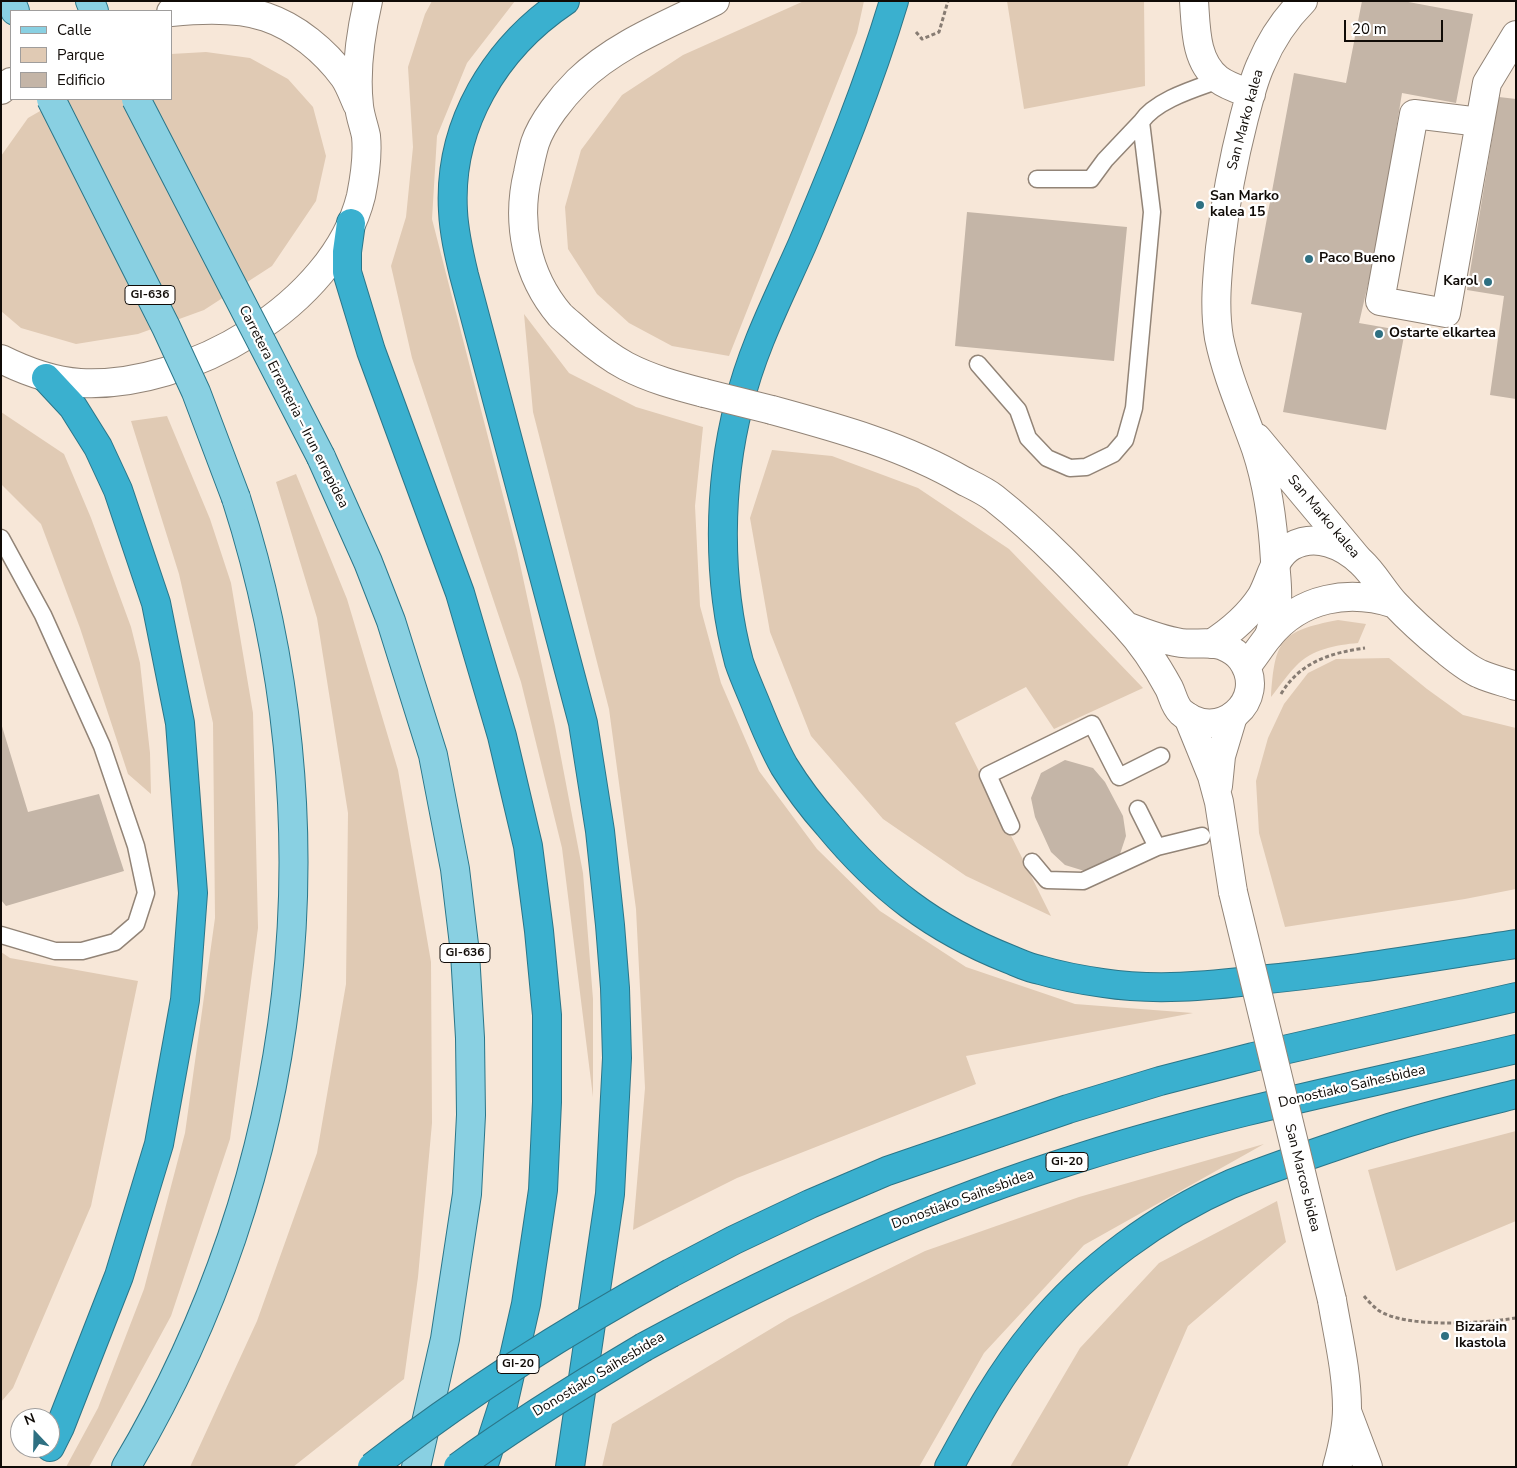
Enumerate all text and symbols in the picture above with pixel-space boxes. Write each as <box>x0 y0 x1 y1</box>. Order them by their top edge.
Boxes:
legend <box>10 10 172 100</box>
scale bar <box>1347 10 1446 42</box>
text: 20 m <box>1352 19 1387 39</box>
text: Calle <box>57 20 92 40</box>
text: Parque <box>57 45 105 65</box>
street label: San Marko kalea <box>1224 68 1268 172</box>
text: Edificio <box>57 70 105 90</box>
place label: San Marko kalea 15 <box>1210 189 1279 222</box>
marker: San Marko kalea 15 <box>1194 199 1206 211</box>
place label: Paco Bueno <box>1319 251 1395 267</box>
marker: Paco Bueno <box>1303 253 1315 265</box>
place label: Karol <box>1443 274 1478 290</box>
marker: Karol <box>1482 276 1494 288</box>
road number: GI-636 <box>125 286 175 304</box>
street label: Carretera Errenteria – Irun errepidea <box>234 303 352 511</box>
place label: Ostarte elkartea <box>1389 326 1496 342</box>
marker: Ostarte elkartea <box>1373 328 1385 340</box>
street label: San Marko kalea <box>1283 472 1363 562</box>
road number: GI-636 <box>440 944 490 962</box>
street label: Donostiako Saihesbidea <box>1277 1062 1427 1112</box>
street label: San Marcos bidea <box>1280 1122 1324 1234</box>
road number: GI-20 <box>1046 1152 1088 1172</box>
street label: Donostiako Saihesbidea <box>890 1166 1036 1234</box>
place label: Bizarain Ikastola <box>1455 1320 1507 1352</box>
street label: Donostiako Saihesbidea <box>530 1329 668 1421</box>
marker: Bizarain Ikastola <box>1439 1330 1451 1342</box>
road number: GI-20 <box>497 1355 539 1374</box>
north arrow <box>10 1408 60 1458</box>
text: N <box>21 1409 38 1430</box>

